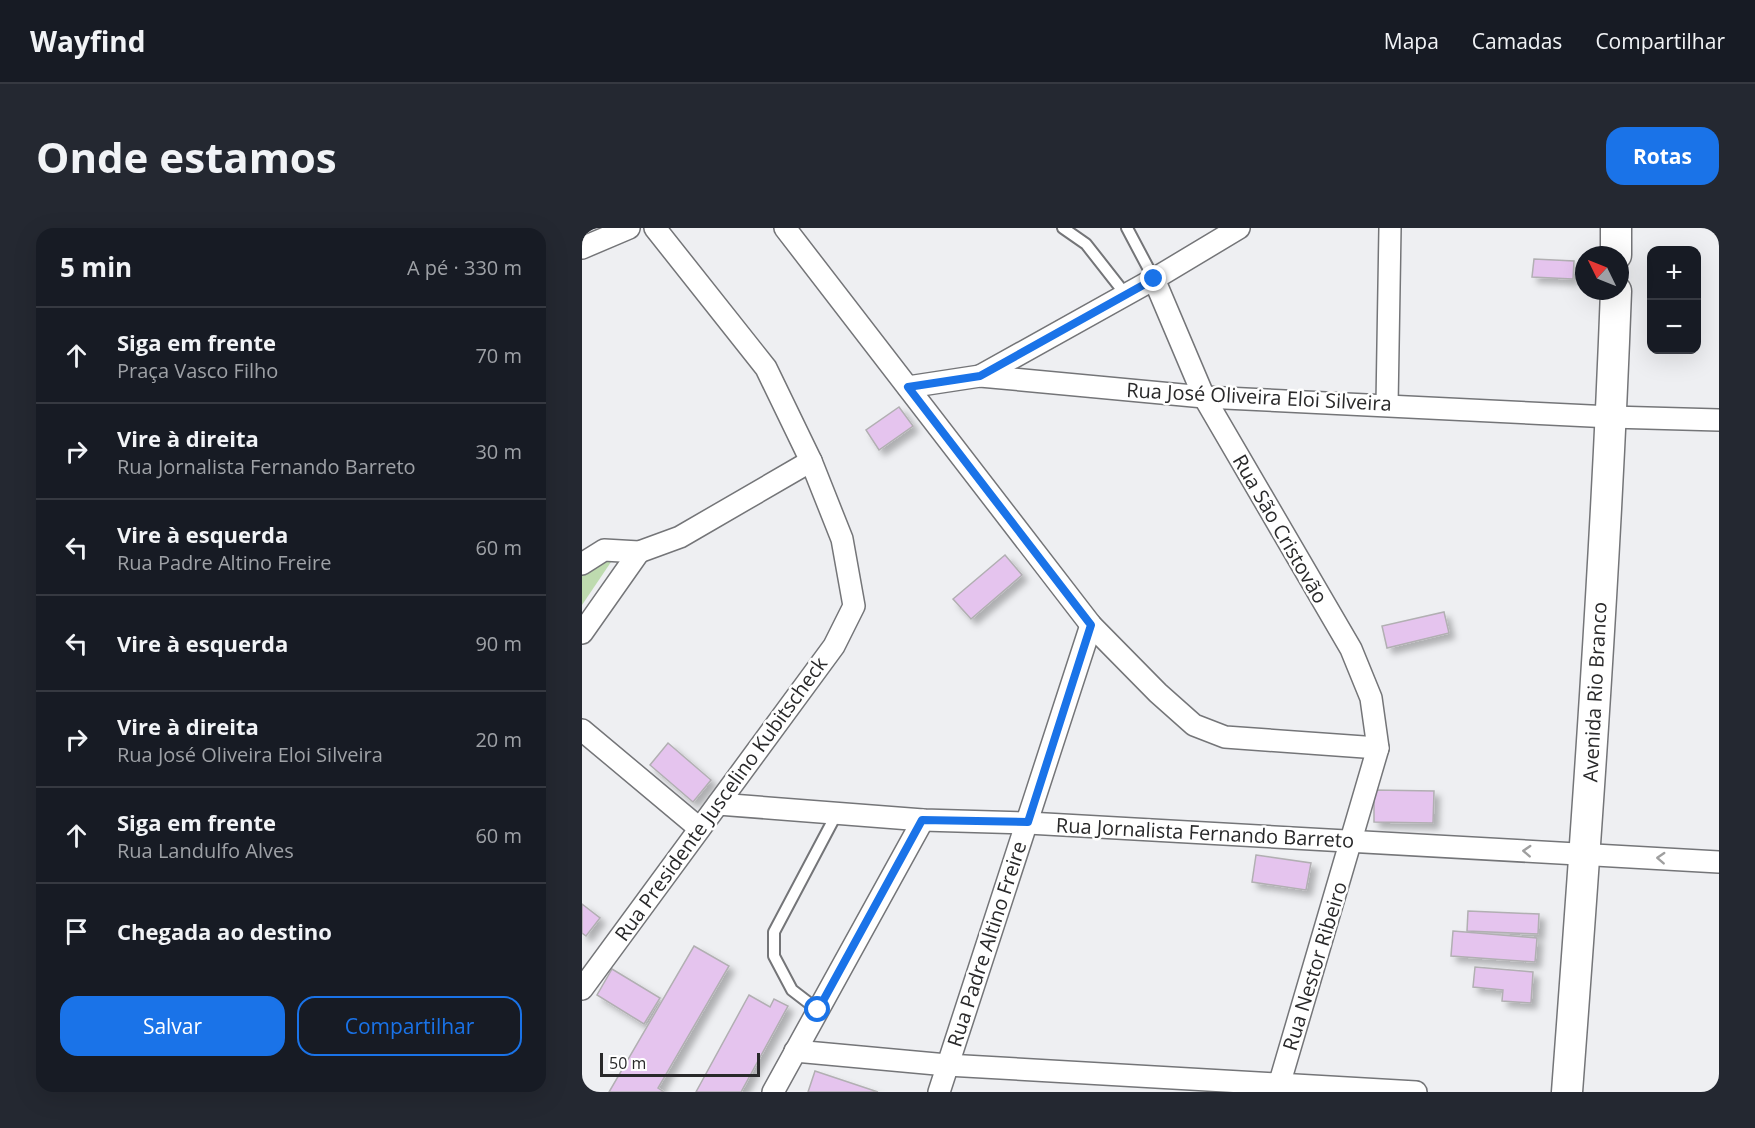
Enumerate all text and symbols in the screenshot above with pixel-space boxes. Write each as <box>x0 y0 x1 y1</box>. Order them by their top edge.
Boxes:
text: Wayfind <box>30 22 145 60</box>
text: Mapa <box>1384 27 1439 55</box>
text: Camadas <box>1472 27 1562 55</box>
text: Compartilhar <box>1595 27 1725 55</box>
button: Rotas <box>1606 127 1719 185</box>
text: Onde estamos <box>36 128 337 185</box>
north arrow <box>1575 246 1629 300</box>
map controls <box>1647 246 1701 354</box>
button: + <box>1647 246 1701 300</box>
text: 5 min <box>60 249 132 285</box>
text: A pé · 330 m <box>407 254 522 281</box>
route end <box>1140 265 1166 291</box>
button: − <box>1647 300 1701 354</box>
text: Siga em frente <box>117 327 276 357</box>
icon: ahead <box>60 339 93 372</box>
text: 70 m <box>475 342 522 369</box>
text: Praça Vasco Filho <box>117 357 278 384</box>
street label: Rua José Oliveira Eloi Silveira <box>1126 376 1392 417</box>
text: Vire à direita <box>117 423 259 453</box>
icon: right <box>60 435 93 468</box>
text: 30 m <box>475 438 522 465</box>
street label: Rua São Cristovão <box>1227 449 1334 608</box>
text: Rua Jornalista Fernando Barreto <box>117 453 416 480</box>
text: Vire à esquerda <box>117 519 288 549</box>
icon: left <box>60 531 93 564</box>
text: 60 m <box>475 534 522 561</box>
text: Rua Padre Altino Freire <box>117 549 331 576</box>
street label: Avenida Rio Branco <box>1576 601 1613 783</box>
icon: left <box>60 627 93 660</box>
text: Vire à esquerda <box>117 628 288 658</box>
text: 90 m <box>475 630 522 657</box>
street label: Rua Presidente Juscelino Kubitscheck <box>608 651 833 946</box>
text: Vire à direita <box>117 711 259 741</box>
icon: right <box>60 723 93 756</box>
text: 20 m <box>475 726 522 753</box>
text: Rua José Oliveira Eloi Silveira <box>117 741 383 768</box>
text: Siga em frente <box>117 807 276 837</box>
street label: Rua Jornalista Fernando Barreto <box>1055 811 1355 854</box>
icon: ahead <box>60 819 93 852</box>
text: 60 m <box>475 822 522 849</box>
text: Rua Landulfo Alves <box>117 837 294 864</box>
street label: Rua Padre Altino Freire <box>941 838 1032 1050</box>
one-way arrow <box>1522 844 1531 857</box>
one-way arrow <box>1656 852 1665 865</box>
street label: Rua Nestor Ribeiro <box>1276 878 1353 1054</box>
icon: arrive <box>60 915 93 948</box>
text: Chegada ao destino <box>117 916 332 946</box>
button: Salvar <box>60 996 285 1056</box>
button: Compartilhar <box>297 996 522 1056</box>
route start <box>804 996 830 1022</box>
scale bar <box>600 1050 760 1078</box>
text: 50 m <box>609 1052 646 1074</box>

